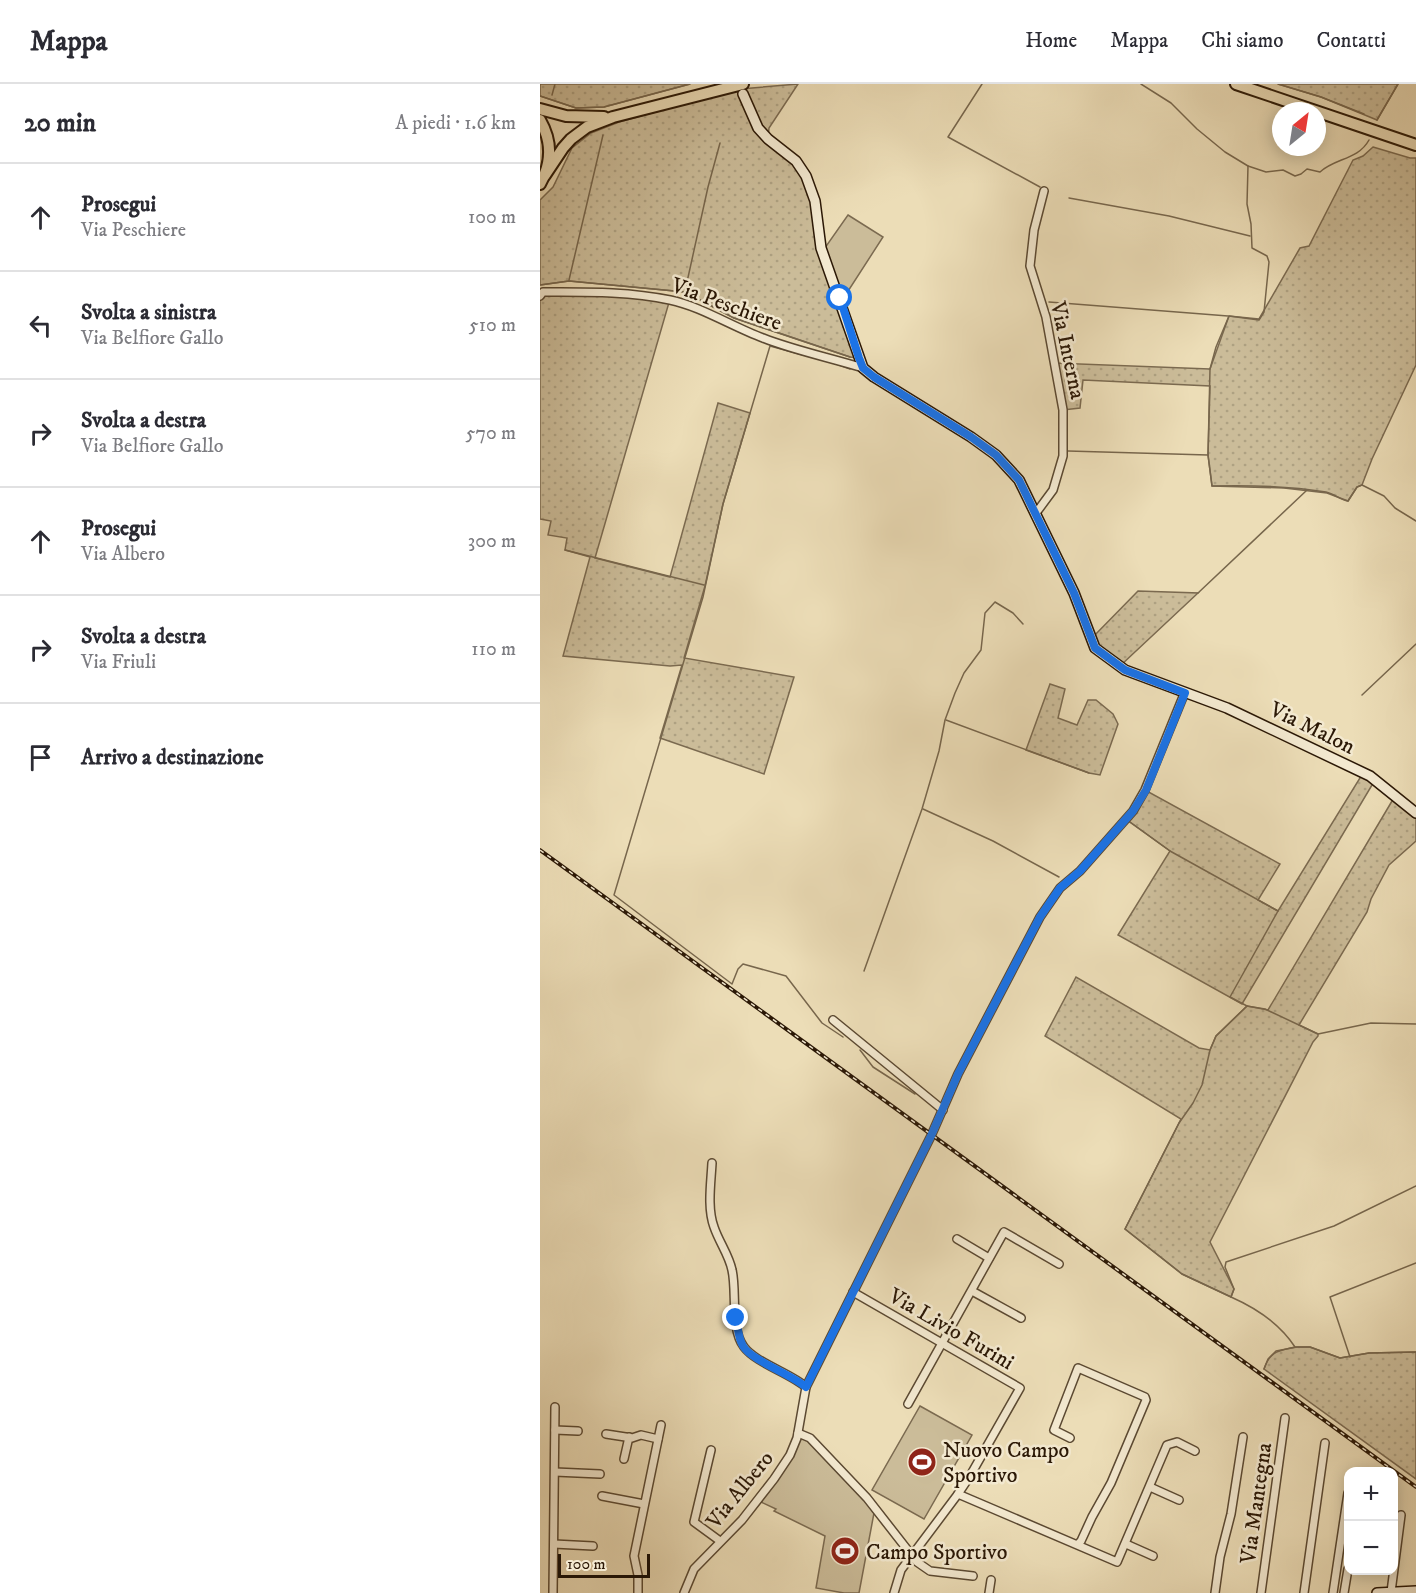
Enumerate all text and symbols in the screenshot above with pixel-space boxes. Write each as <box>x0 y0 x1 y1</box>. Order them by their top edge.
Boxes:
text: Mappa <box>30 24 108 59</box>
text: Home <box>1025 28 1077 54</box>
text: Mappa <box>1110 28 1168 54</box>
text: Chi siamo <box>1201 28 1283 54</box>
text: Contatti <box>1316 28 1386 54</box>
north arrow <box>1272 102 1326 156</box>
text: 20 min <box>24 107 96 140</box>
text: A piedi · 1.6 km <box>395 111 516 136</box>
text: Prosegui <box>81 191 156 218</box>
icon: ahead <box>24 201 57 234</box>
text: 100 m <box>468 205 516 230</box>
text: Via Peschiere <box>81 218 186 243</box>
street label: Via Peschiere <box>667 272 785 337</box>
route start <box>826 284 852 310</box>
street label: Via Interna <box>1044 298 1091 402</box>
text: Svolta a sinistra <box>81 299 216 326</box>
icon: left <box>24 309 57 342</box>
text: 510 m <box>469 313 516 338</box>
text: Via Belfiore Gallo <box>81 326 224 351</box>
text: Svolta a destra <box>81 407 206 434</box>
icon: right <box>24 417 57 450</box>
text: 570 m <box>465 421 516 446</box>
text: Via Belfiore Gallo <box>81 434 224 459</box>
text: Prosegui <box>81 515 156 542</box>
icon: ahead <box>24 525 57 558</box>
text: 300 m <box>468 529 516 554</box>
text: Via Albero <box>81 542 165 567</box>
text: Svolta a destra <box>81 623 206 650</box>
icon: right <box>24 633 57 666</box>
text: 110 m <box>471 637 516 662</box>
text: Via Friuli <box>81 650 156 675</box>
street label: Via Malon <box>1264 696 1360 761</box>
icon: arrive <box>24 741 57 774</box>
text: Arrivo a destinazione <box>81 744 264 771</box>
street label: Via Livio Furini <box>883 1282 1019 1376</box>
route end <box>722 1304 748 1330</box>
place label: Nuovo Campo Sportivo <box>943 1437 1069 1489</box>
street label: Via Mantegna <box>1234 1440 1278 1566</box>
street label: Via Albero <box>700 1446 780 1535</box>
sports icon: Nuovo Campo Sportivo <box>906 1446 938 1478</box>
map controls <box>1344 1467 1398 1575</box>
button: + <box>1344 1467 1398 1521</box>
button: − <box>1344 1521 1398 1575</box>
sports icon: Campo Sportivo <box>829 1535 861 1567</box>
place label: Campo Sportivo <box>866 1539 1007 1566</box>
scale bar <box>558 1551 650 1578</box>
text: 100 m <box>567 1554 606 1574</box>

